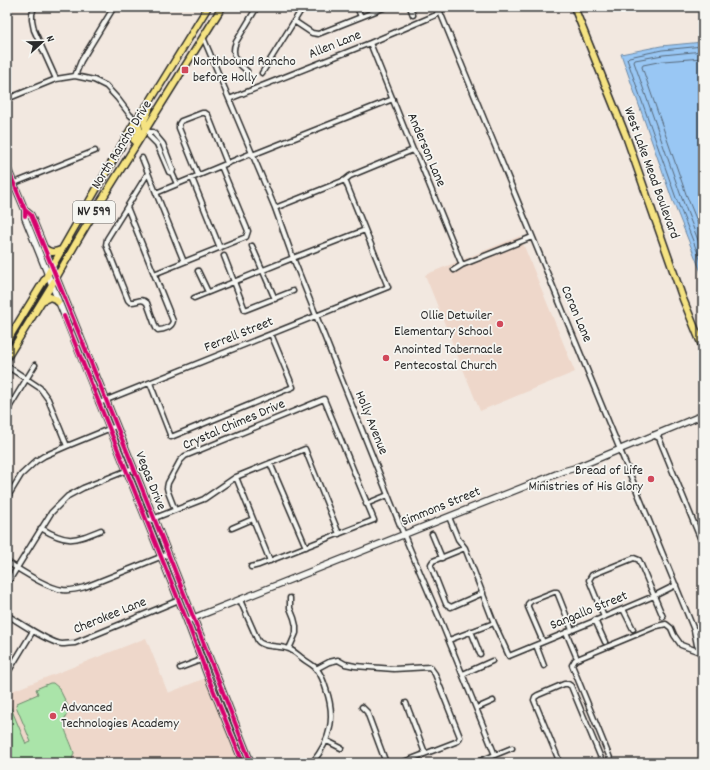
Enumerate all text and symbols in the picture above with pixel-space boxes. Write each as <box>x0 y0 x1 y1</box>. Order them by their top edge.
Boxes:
north arrow <box>22 22 62 62</box>
street label: Allen Lane <box>306 25 364 65</box>
text: N <box>41 33 58 45</box>
place label: Northbound Rancho before Holly <box>193 52 296 88</box>
marker: Northbound Rancho before Holly <box>180 65 190 75</box>
street label: North Rancho Drive <box>87 97 157 193</box>
street label: West Lake Mead Boulevard <box>618 104 684 242</box>
street label: Anderson Lane <box>401 110 451 190</box>
road number: NV 599 <box>73 201 115 223</box>
street label: Coran Lane <box>555 283 597 345</box>
place label: Ollie Detwiler Elementary School <box>394 306 493 342</box>
street label: Ferrell Street <box>201 312 277 358</box>
marker: Ollie Detwiler Elementary School <box>495 319 505 329</box>
place label: Anointed Tabernacle Pentecostal Church <box>394 340 502 376</box>
marker: Anointed Tabernacle Pentecostal Church <box>381 353 391 363</box>
street label: Holly Avenue <box>349 388 393 458</box>
street label: Crystal Chimes Drive <box>180 394 288 456</box>
street label: Vegas Drive <box>129 449 171 513</box>
place label: Bread of Life Ministries of His Glory <box>528 461 643 497</box>
marker: Bread of Life Ministries of His Glory <box>646 474 656 484</box>
street label: Simmons Street <box>398 482 484 532</box>
street label: Sangallo Street <box>547 586 631 636</box>
street label: Cherokee Lane <box>71 592 149 640</box>
place label: Advanced Technologies Academy <box>61 698 179 734</box>
marker: Advanced Technologies Academy <box>48 711 58 721</box>

